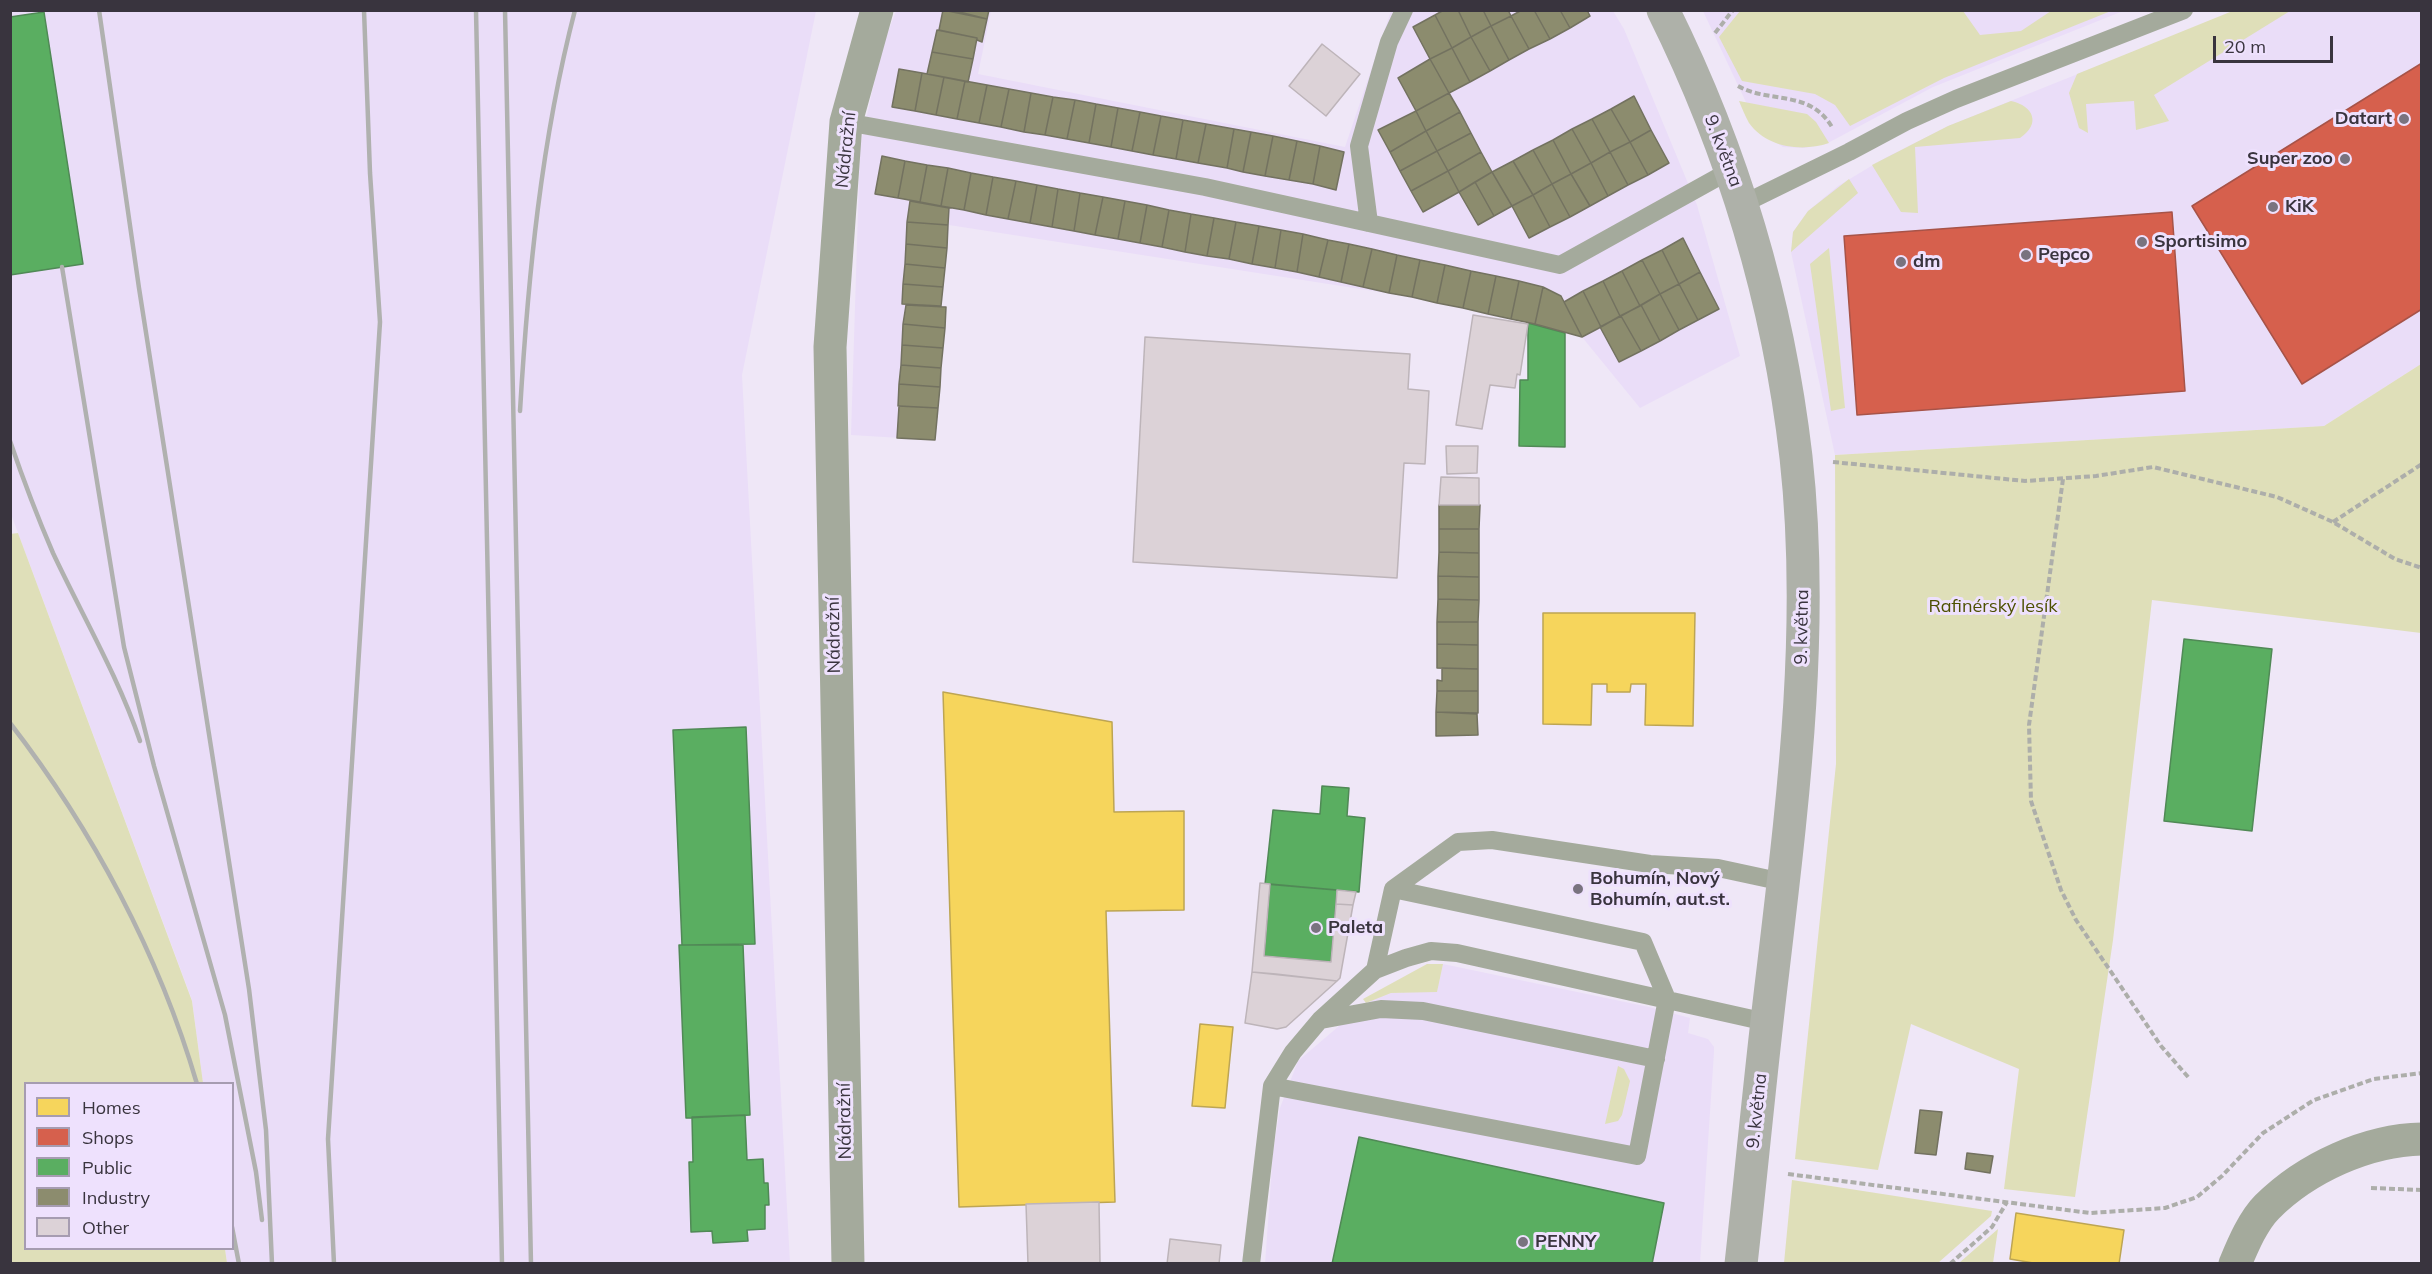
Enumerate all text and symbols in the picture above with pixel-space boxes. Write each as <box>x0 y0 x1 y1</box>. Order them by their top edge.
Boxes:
scale bar <box>2216 24 2336 62</box>
text: 20 m <box>2224 35 2266 58</box>
place label: Datart <box>2335 108 2392 130</box>
street label: Nádražní <box>831 111 861 189</box>
street label: 9. května <box>1699 112 1747 190</box>
marker: Datart <box>2397 112 2411 126</box>
place label: Super zoo <box>2247 148 2333 170</box>
marker: Super zoo <box>2338 152 2352 166</box>
place label: KiK <box>2285 196 2314 218</box>
marker: KiK <box>2266 200 2280 214</box>
place label: Sportisimo <box>2154 231 2247 253</box>
marker: Sportisimo <box>2135 235 2149 249</box>
place label: Pepco <box>2038 244 2090 266</box>
marker: Pepco <box>2019 248 2033 262</box>
place label: dm <box>1913 251 1940 273</box>
marker: dm <box>1894 255 1908 269</box>
street label: 9. května <box>1791 589 1813 665</box>
park label: Rafinérský lesík <box>1928 596 2058 618</box>
street label: Nádražní <box>823 597 845 673</box>
place label: Bohumín, Nový Bohumín, aut.st. <box>1590 868 1730 910</box>
marker: Bohumín, Nový Bohumín, aut.st. <box>1571 882 1585 896</box>
place label: Paleta <box>1328 917 1383 939</box>
marker: Paleta <box>1309 921 1323 935</box>
street label: 9. května <box>1742 1072 1772 1150</box>
legend <box>24 1082 234 1250</box>
street label: Nádražní <box>834 1083 856 1159</box>
text: Homes <box>82 1096 141 1119</box>
text: Shops <box>82 1126 134 1149</box>
text: Public <box>82 1156 132 1179</box>
text: Industry <box>82 1186 150 1209</box>
text: Other <box>82 1216 129 1239</box>
place label: PENNY <box>1535 1231 1596 1253</box>
marker: PENNY <box>1516 1235 1530 1249</box>

